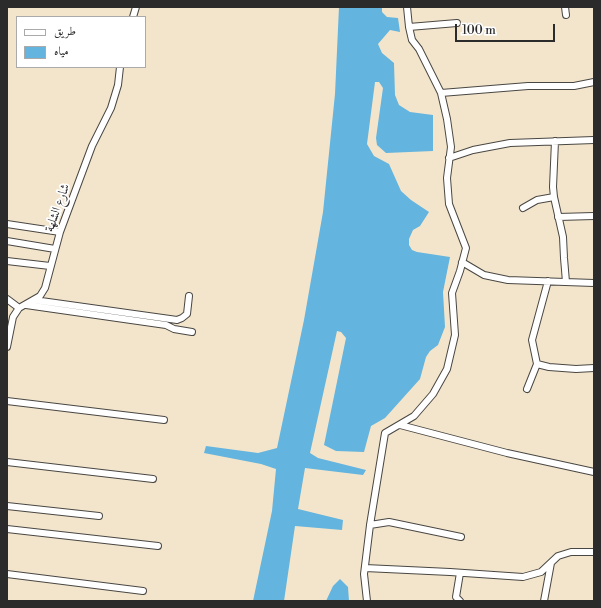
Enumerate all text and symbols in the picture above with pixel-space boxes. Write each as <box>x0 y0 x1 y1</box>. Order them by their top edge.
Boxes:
legend <box>16 16 146 68</box>
scale bar <box>457 16 557 42</box>
text: 100 m <box>462 23 496 38</box>
text: طريق <box>54 24 76 39</box>
text: مياه <box>54 44 69 59</box>
street label: شارع الشلهة <box>42 182 74 234</box>

